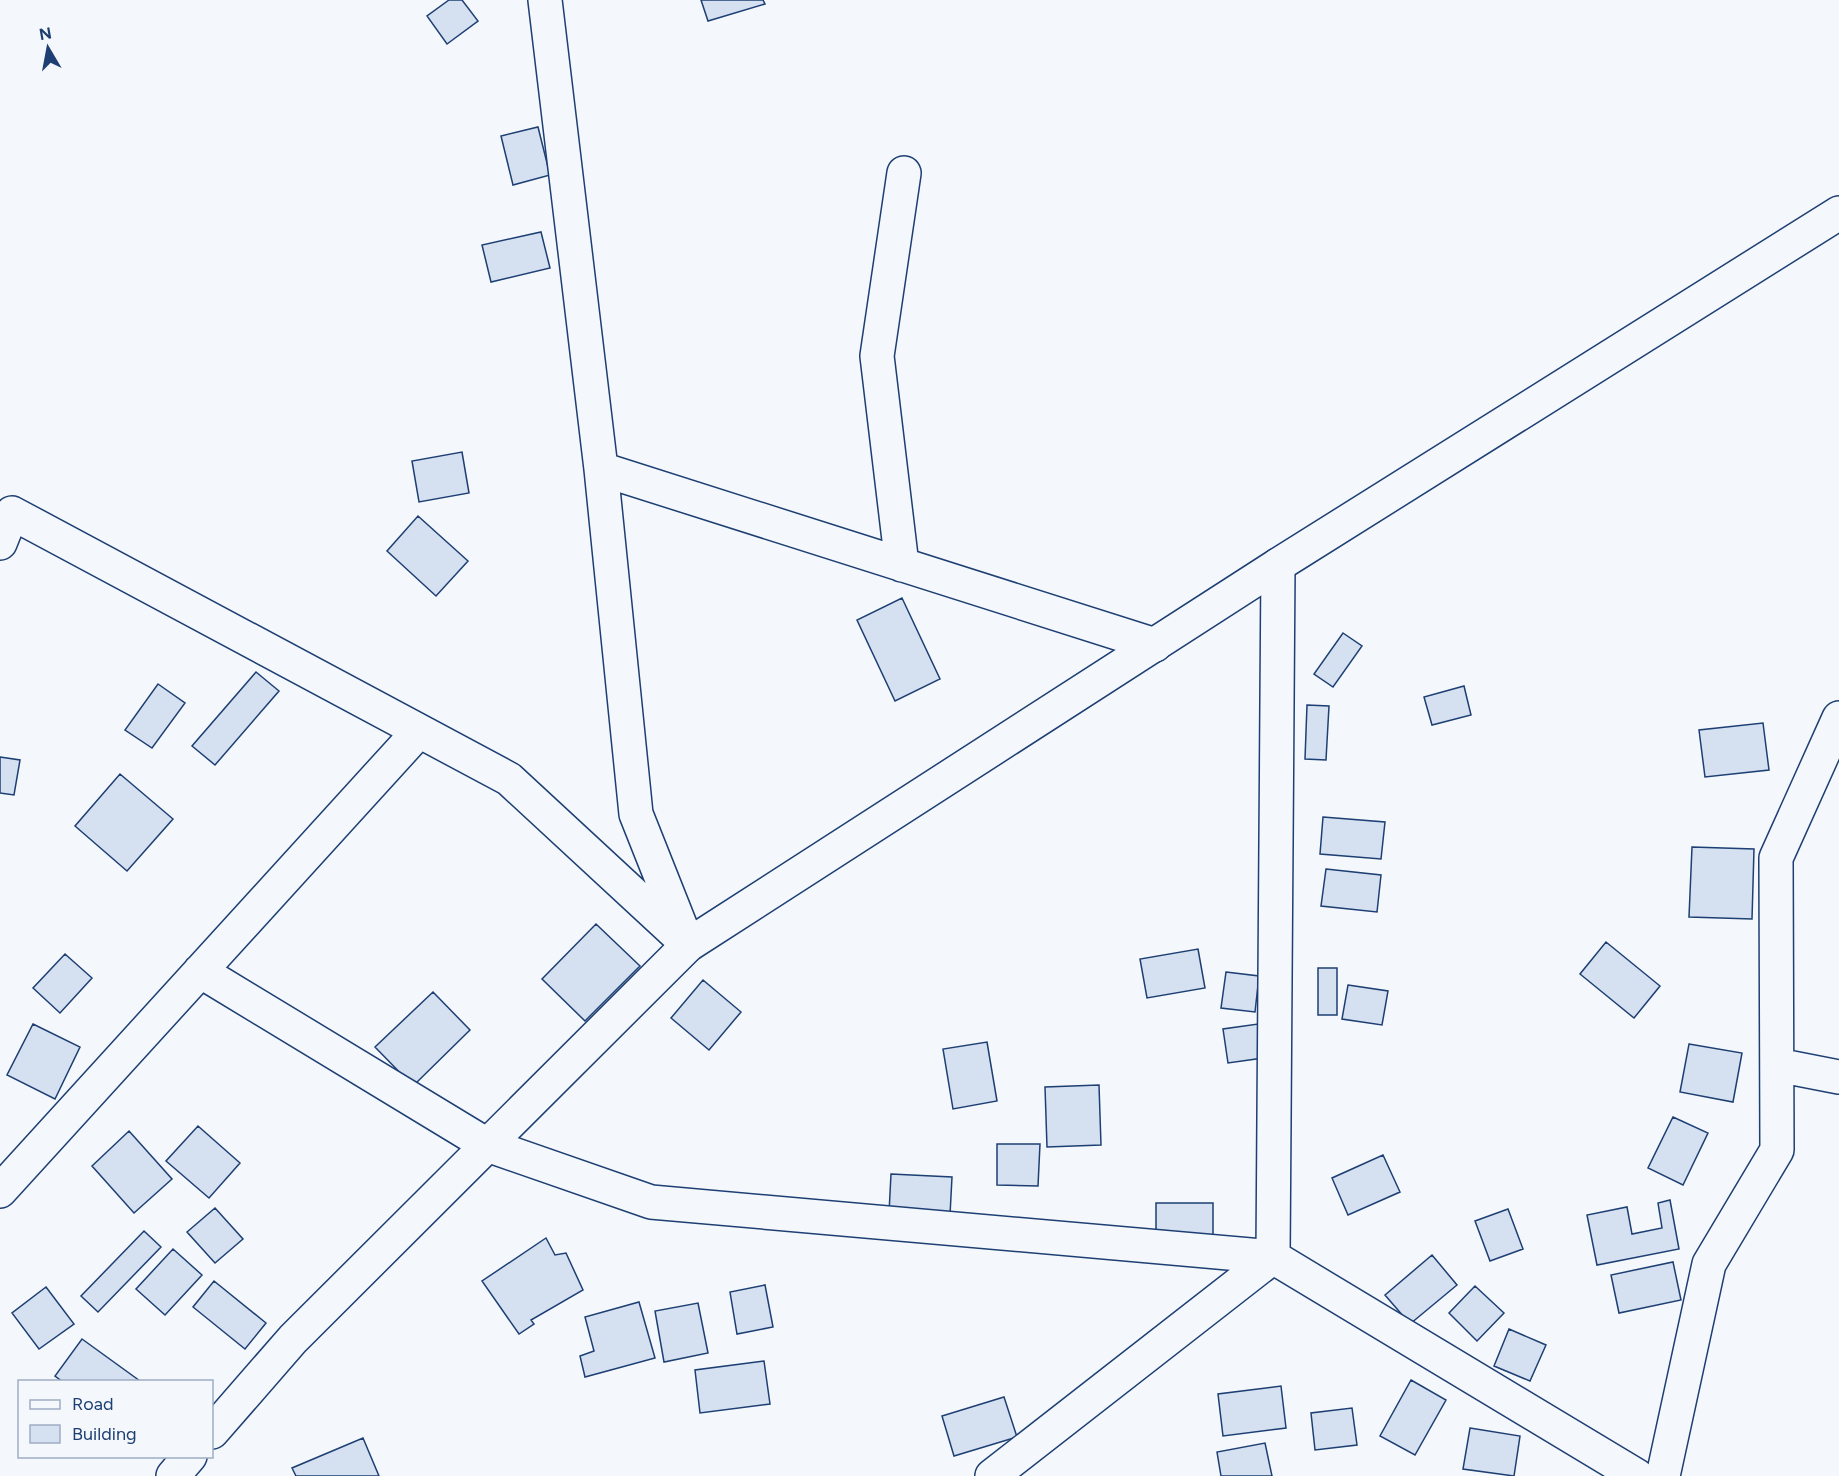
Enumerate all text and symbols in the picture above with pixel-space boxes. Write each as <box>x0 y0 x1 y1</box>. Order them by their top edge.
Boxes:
north arrow <box>18 18 78 78</box>
text: N <box>38 23 53 44</box>
legend <box>18 1380 213 1458</box>
text: Road <box>72 1393 113 1415</box>
text: Building <box>72 1423 137 1445</box>

